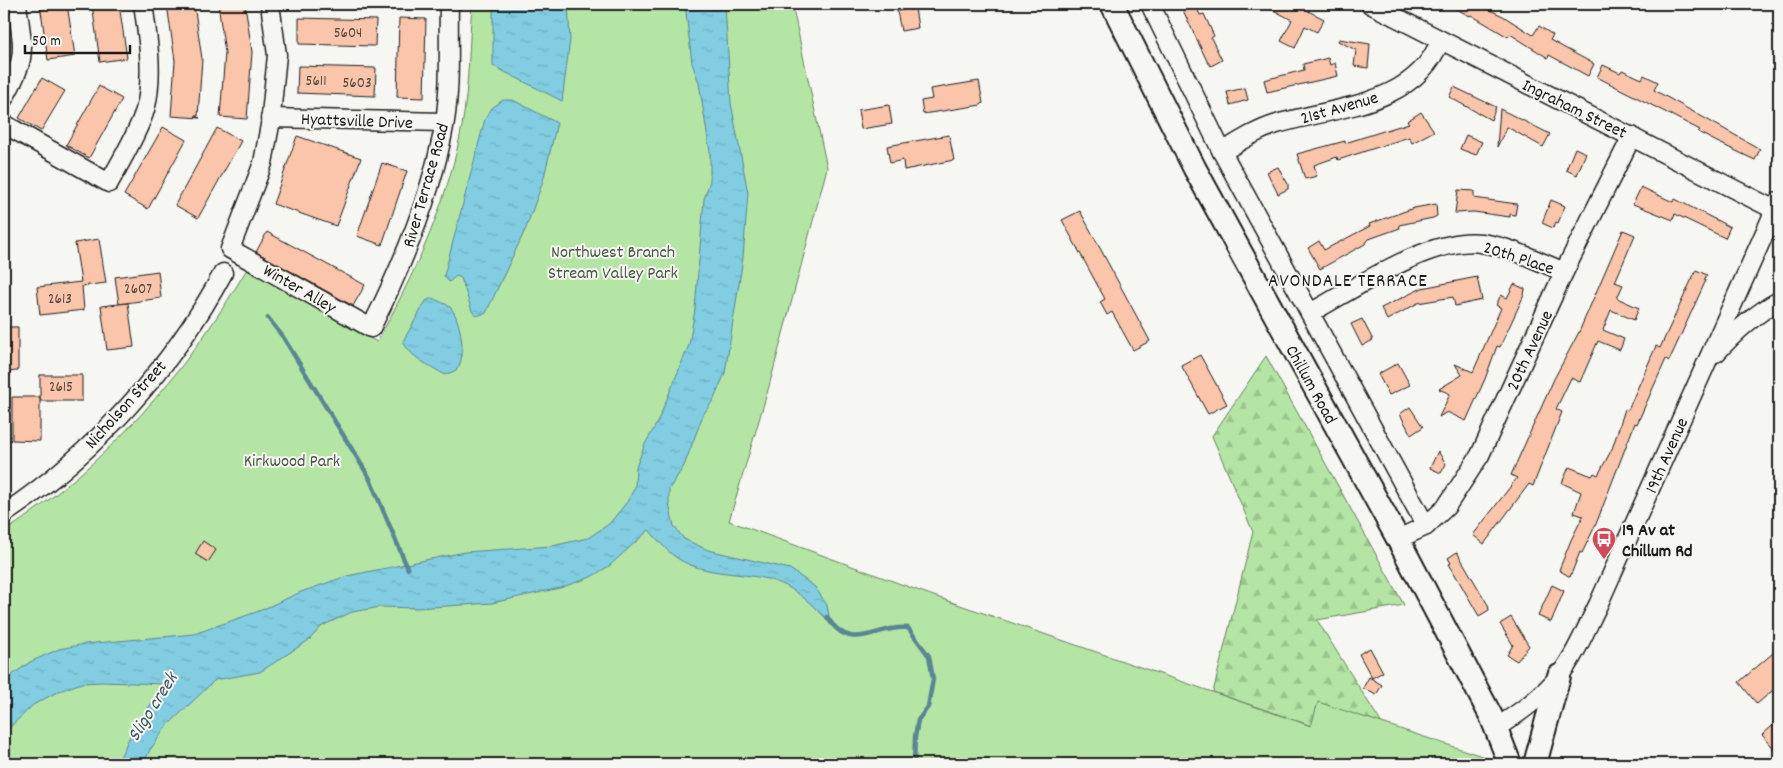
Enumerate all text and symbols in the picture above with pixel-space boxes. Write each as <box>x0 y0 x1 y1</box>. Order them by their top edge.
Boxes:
scale bar <box>25 22 130 54</box>
house number: 5604 <box>334 23 362 45</box>
text: 50 m <box>32 31 61 53</box>
house number: 5611 <box>306 71 326 93</box>
house number: 5603 <box>342 73 372 95</box>
street label: Ingraham Street <box>1517 74 1631 147</box>
street label: 21st Avenue <box>1298 86 1381 132</box>
street label: Hyattsville Drive <box>301 108 413 137</box>
street label: River Terrace Road <box>398 121 457 251</box>
street label: 20th Place <box>1480 236 1557 283</box>
park label: Northwest Branch Stream Valley Park <box>548 241 678 287</box>
street label: Winter Alley <box>257 259 341 322</box>
district label: AVONDALE TERRACE <box>1268 269 1428 296</box>
house number: 2607 <box>124 279 152 301</box>
house number: 2613 <box>48 289 72 311</box>
street label: 20th Avenue <box>1502 307 1561 395</box>
street label: Chillum Road <box>1278 341 1342 429</box>
street label: Nicholson Street <box>80 356 174 456</box>
house number: 2615 <box>49 377 73 399</box>
street label: 19th Avenue <box>1641 414 1696 498</box>
park label: Kirkwood Park <box>244 450 340 475</box>
place label: 19 Av at Chillum Rd <box>1622 519 1692 565</box>
bus stop icon: 19 Av at Chillum Rd <box>1591 526 1617 560</box>
water label: Sligo creek <box>122 666 187 748</box>

